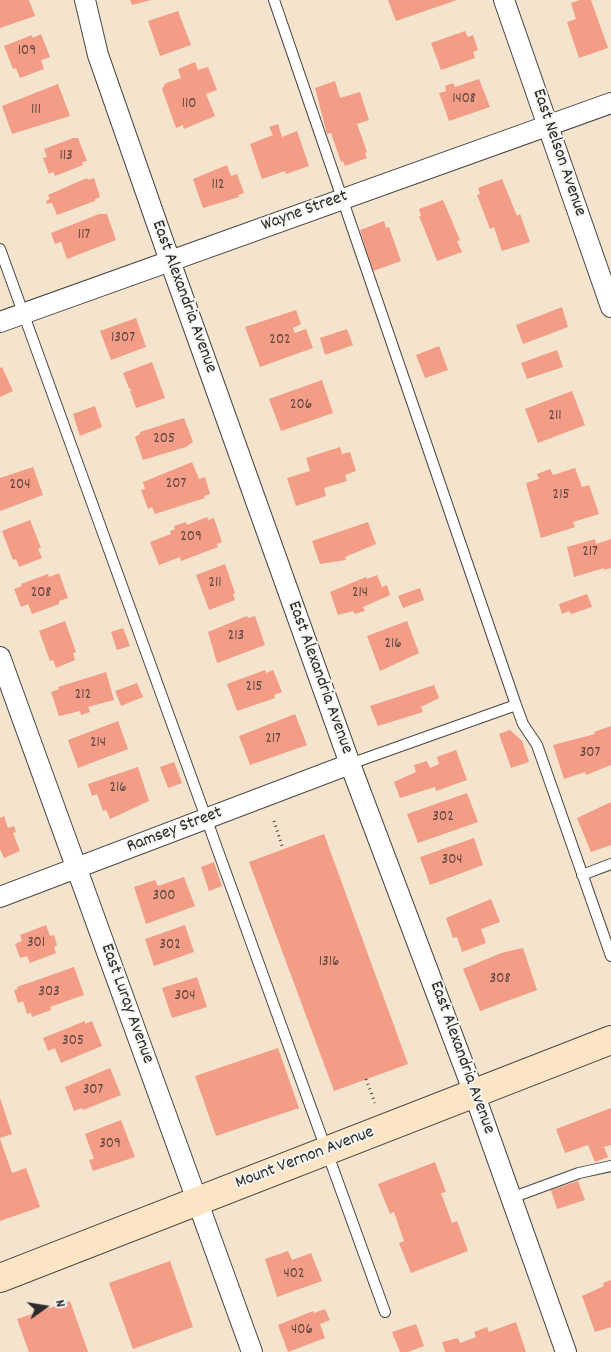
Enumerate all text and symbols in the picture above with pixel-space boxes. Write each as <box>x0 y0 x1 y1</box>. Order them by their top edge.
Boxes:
house number: 109 <box>18 43 36 61</box>
street label: East Nelson Avenue <box>526 86 590 220</box>
house number: 1408 <box>452 91 476 109</box>
house number: 110 <box>182 96 196 114</box>
house number: 111 <box>31 102 41 120</box>
house number: 113 <box>59 148 73 166</box>
house number: 112 <box>211 177 225 195</box>
street label: Wayne Street <box>259 186 351 238</box>
street label: East Alexandria Avenue <box>145 218 221 376</box>
house number: 117 <box>78 227 90 245</box>
house number: 1307 <box>111 330 135 348</box>
house number: 202 <box>269 332 291 350</box>
house number: 206 <box>290 397 312 415</box>
house number: 211 <box>548 408 562 426</box>
house number: 205 <box>153 431 175 449</box>
house number: 207 <box>166 476 186 494</box>
house number: 204 <box>10 477 30 495</box>
house number: 215 <box>553 487 569 505</box>
house number: 209 <box>180 529 202 547</box>
house number: 217 <box>582 544 598 562</box>
house number: 211 <box>208 575 222 593</box>
house number: 208 <box>31 585 51 603</box>
house number: 214 <box>352 585 368 603</box>
street label: East Alexandria Avenue <box>281 599 357 757</box>
house number: 213 <box>228 628 244 646</box>
house number: 216 <box>384 636 402 654</box>
house number: 215 <box>246 679 262 697</box>
house number: 212 <box>75 687 91 705</box>
house number: 217 <box>265 731 281 749</box>
house number: 214 <box>90 735 106 753</box>
house number: 307 <box>580 745 600 763</box>
house number: 216 <box>109 780 127 798</box>
street label: Ramsey Street <box>124 803 226 859</box>
house number: 302 <box>432 809 454 827</box>
house number: 304 <box>441 852 463 870</box>
house number: 300 <box>152 888 176 906</box>
house number: 301 <box>27 935 45 953</box>
house number: 302 <box>159 937 181 955</box>
street label: East Luray Avenue <box>94 941 158 1067</box>
house number: 1316 <box>319 954 339 972</box>
house number: 308 <box>490 971 510 989</box>
street label: East Alexandria Avenue <box>423 979 499 1137</box>
house number: 303 <box>38 984 60 1002</box>
house number: 304 <box>174 988 196 1006</box>
house number: 305 <box>62 1033 84 1051</box>
house number: 307 <box>83 1082 103 1100</box>
street label: Mount Vernon Avenue <box>233 1123 377 1195</box>
house number: 309 <box>99 1136 121 1154</box>
house number: 402 <box>284 1266 304 1284</box>
north arrow <box>20 1282 70 1332</box>
text: N <box>49 1298 70 1309</box>
house number: 406 <box>291 1322 313 1340</box>

